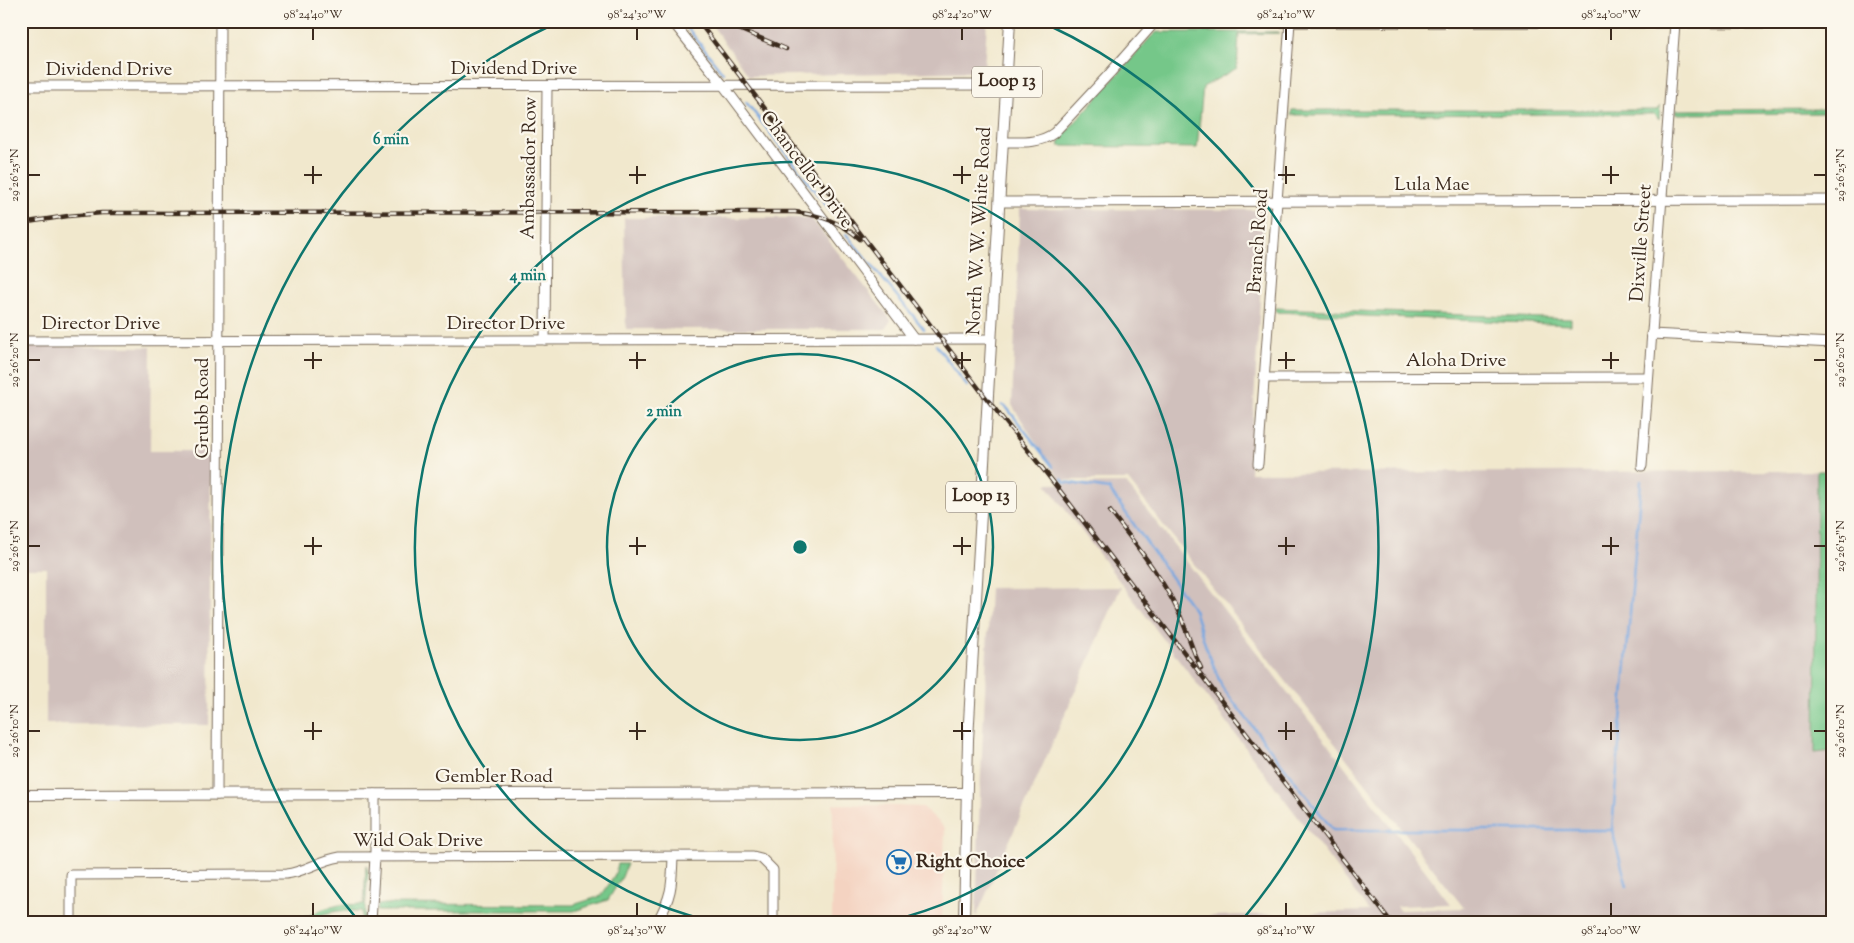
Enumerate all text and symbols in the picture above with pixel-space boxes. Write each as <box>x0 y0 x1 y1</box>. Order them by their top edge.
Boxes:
text: 98°24'40"W <box>284 6 343 24</box>
text: 98°24'30"W <box>608 6 667 24</box>
text: 98°24'20"W <box>932 6 992 24</box>
text: 98°24'10"W <box>1257 6 1316 24</box>
text: 98°24'00"W <box>1581 6 1642 24</box>
street label: Dividend Drive <box>451 56 577 83</box>
street label: Dividend Drive <box>46 57 172 84</box>
road number: Loop 13 <box>972 66 1042 98</box>
street label: Ambassador Row <box>515 96 545 240</box>
street label: Chancellor Drive <box>753 105 859 235</box>
street label: North W. W. White Road <box>961 126 999 336</box>
text: 6 min <box>373 130 409 151</box>
text: 29°26'25"N <box>6 148 24 202</box>
text: 29°26'25"N <box>1832 148 1850 202</box>
street label: Lula Mae <box>1394 172 1470 199</box>
street label: Dixville Street <box>1624 183 1660 303</box>
street label: Branch Road <box>1242 187 1276 294</box>
text: 4 min <box>509 266 546 287</box>
street label: Director Drive <box>42 311 160 338</box>
street label: Director Drive <box>447 311 565 338</box>
text: 29°26'20"N <box>6 332 24 388</box>
text: 29°26'20"N <box>1832 332 1850 388</box>
street label: Aloha Drive <box>1406 348 1506 375</box>
street label: Grubb Road <box>190 357 217 458</box>
text: 2 min <box>646 402 682 423</box>
road number: Loop 13 <box>946 482 1016 512</box>
text: 29°26'15"N <box>6 520 24 572</box>
text: 29°26'15"N <box>1832 520 1850 572</box>
centre of rings <box>791 538 809 556</box>
text: 29°26'10"N <box>6 704 24 758</box>
text: 29°26'10"N <box>1832 704 1850 758</box>
street label: Gembler Road <box>435 764 553 791</box>
street label: Wild Oak Drive <box>353 828 483 855</box>
supermarket icon: Right Choice <box>886 849 912 875</box>
place label: Right Choice <box>916 849 1025 876</box>
text: 98°24'40"W <box>284 922 343 940</box>
text: 98°24'30"W <box>608 922 667 940</box>
text: 98°24'20"W <box>932 922 992 940</box>
text: 98°24'10"W <box>1257 922 1316 940</box>
text: 98°24'00"W <box>1581 922 1642 940</box>

